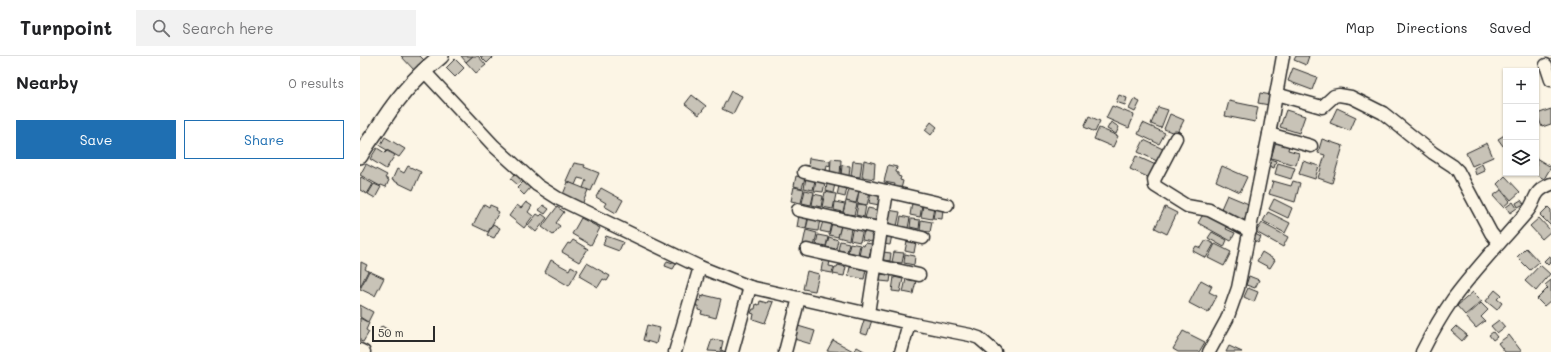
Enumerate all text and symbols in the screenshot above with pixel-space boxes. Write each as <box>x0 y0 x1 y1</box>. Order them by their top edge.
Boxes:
search box <box>136 10 416 46</box>
text: Turnpoint <box>20 15 112 40</box>
icon: search <box>150 17 172 39</box>
text: Search here <box>182 18 273 38</box>
text: Map <box>1346 18 1374 37</box>
text: Directions <box>1396 18 1467 37</box>
text: Saved <box>1489 18 1531 37</box>
map controls <box>1503 68 1539 176</box>
button: + <box>1503 68 1539 104</box>
text: Nearby <box>16 71 78 93</box>
text: 0 results <box>289 74 344 91</box>
button: − <box>1503 104 1539 140</box>
button: Save <box>16 120 176 159</box>
button: Share <box>184 120 344 159</box>
button: layers <box>1503 140 1539 176</box>
scale bar <box>372 324 435 343</box>
text: 50 m <box>378 325 404 340</box>

